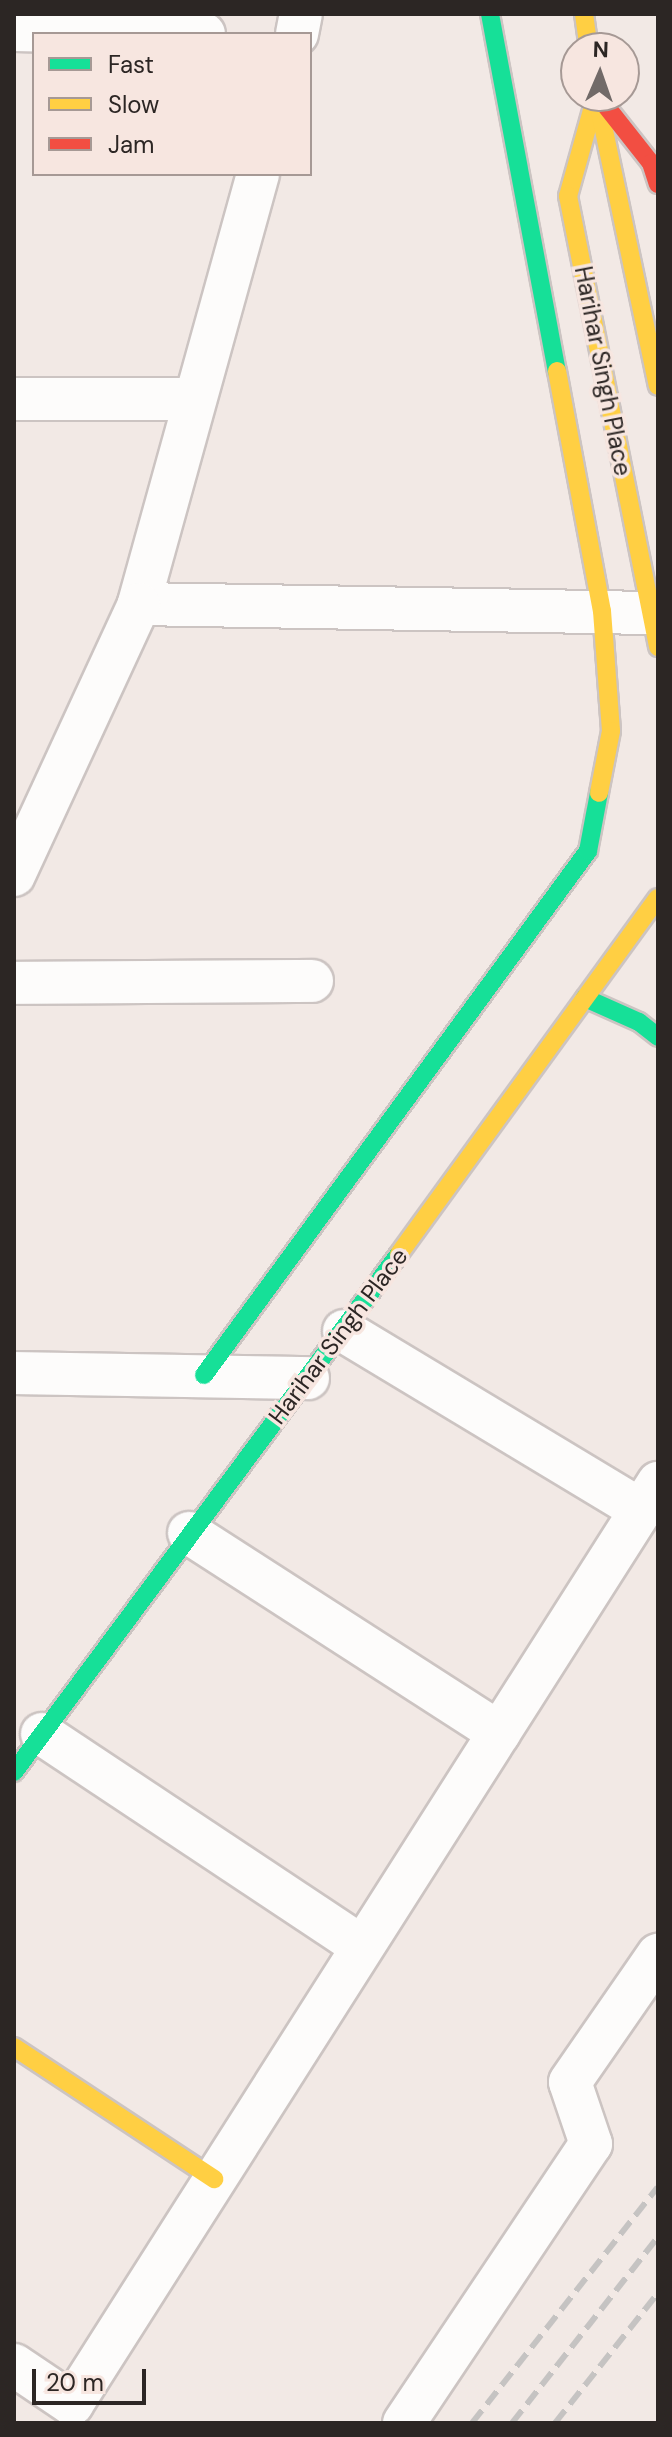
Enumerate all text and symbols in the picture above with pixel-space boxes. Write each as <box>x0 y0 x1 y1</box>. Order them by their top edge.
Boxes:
legend <box>32 32 312 176</box>
north arrow <box>560 32 640 112</box>
text: N <box>592 35 609 64</box>
text: Fast <box>108 49 154 80</box>
text: Slow <box>108 89 159 120</box>
text: Jam <box>108 129 154 160</box>
street label: Harihar Singh Place <box>569 264 637 478</box>
street label: Harihar Singh Place <box>262 1242 414 1430</box>
scale bar <box>36 2353 150 2403</box>
text: 20 m <box>46 2367 104 2398</box>

